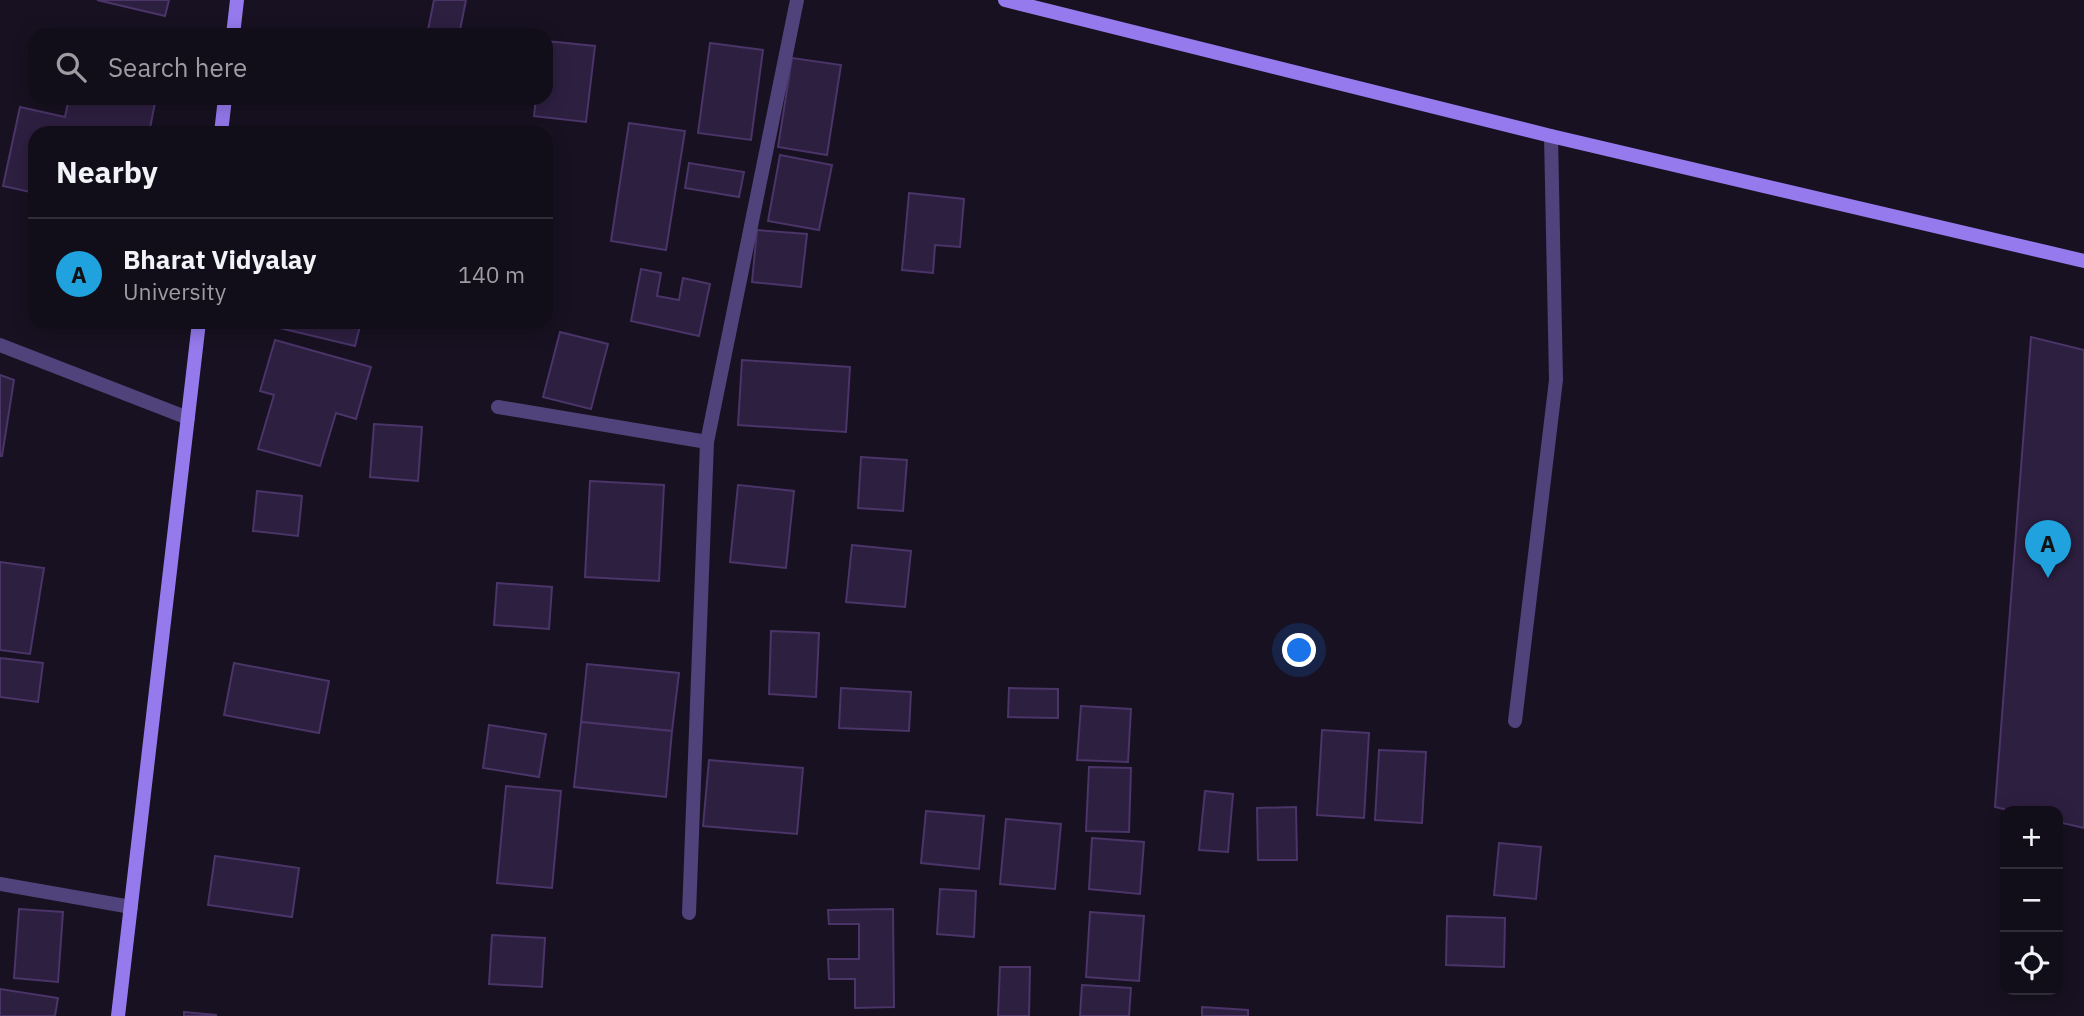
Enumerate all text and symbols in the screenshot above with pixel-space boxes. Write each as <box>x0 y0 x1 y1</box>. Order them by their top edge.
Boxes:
search box <box>28 28 553 105</box>
icon: search <box>52 48 90 86</box>
text: Search here <box>108 50 247 84</box>
text: Nearby <box>56 152 158 191</box>
text: Bharat Vidyalay <box>123 242 316 276</box>
text: A <box>71 259 87 289</box>
text: 140 m <box>458 259 525 289</box>
text: University <box>123 276 226 306</box>
pin: A <box>2025 520 2071 578</box>
your location <box>1282 633 1316 667</box>
map controls <box>2000 806 2063 995</box>
button: + <box>2000 806 2063 869</box>
button: − <box>2000 869 2063 932</box>
button: locate <box>2000 932 2063 995</box>

